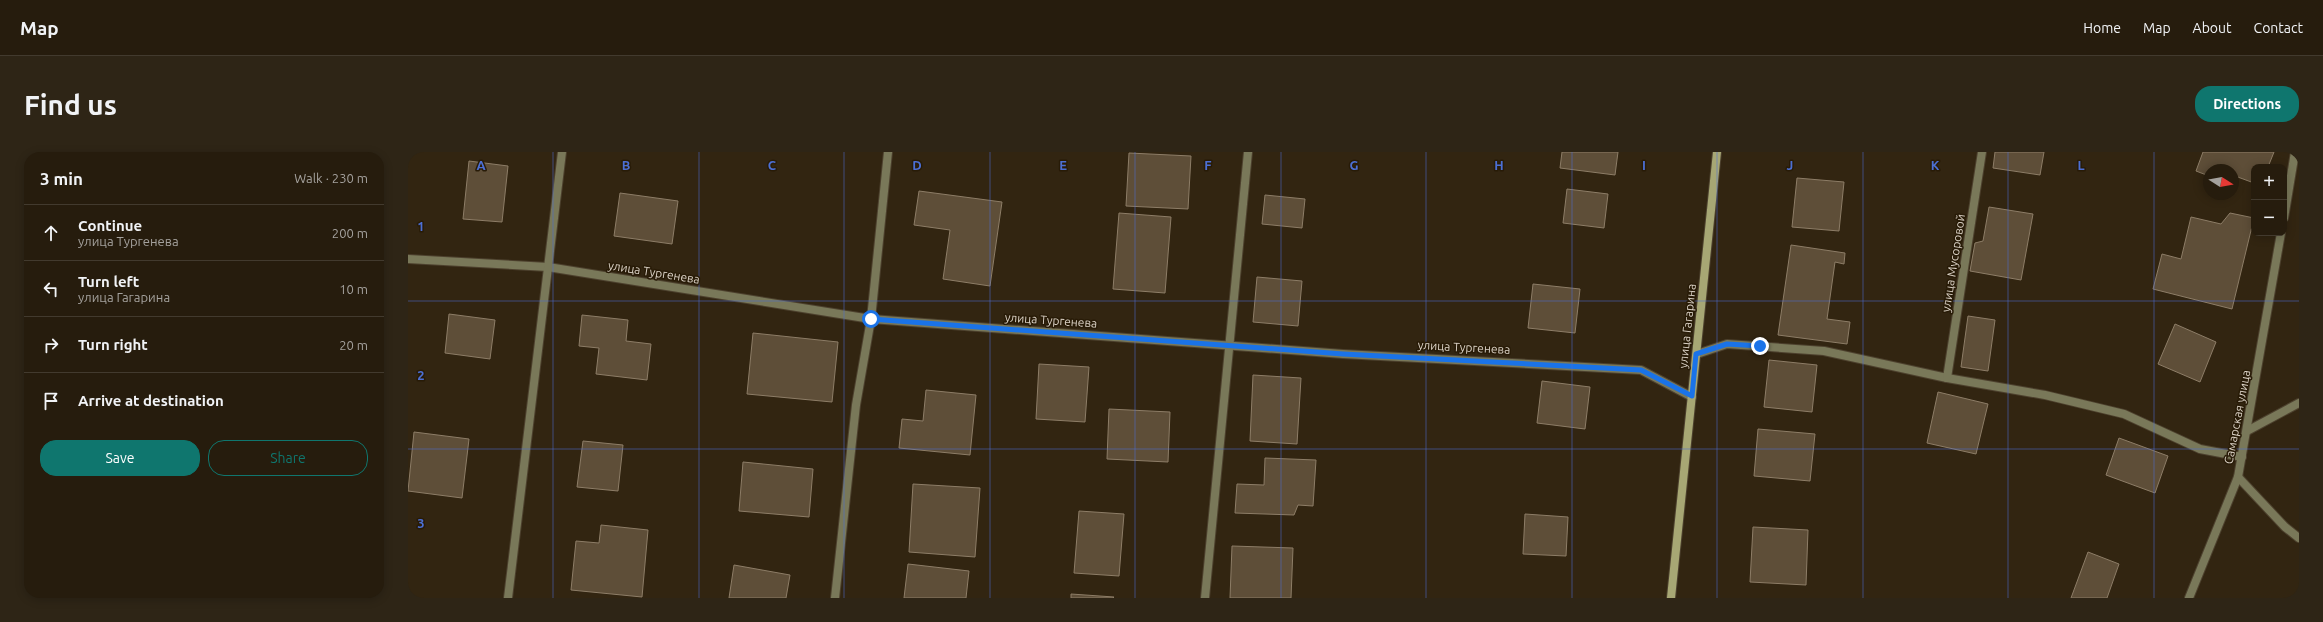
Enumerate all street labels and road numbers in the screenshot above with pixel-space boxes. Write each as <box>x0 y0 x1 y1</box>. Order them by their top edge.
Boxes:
street label: улица Мусоровой <box>1939 213 1967 313</box>
street label: улица Тургенева <box>607 258 701 286</box>
street label: улица Гагарина <box>1676 283 1698 369</box>
street label: улица Тургенева <box>1004 310 1098 330</box>
street label: улица Тургенева <box>1417 338 1511 356</box>
street label: Самарская улица <box>2222 369 2252 465</box>

